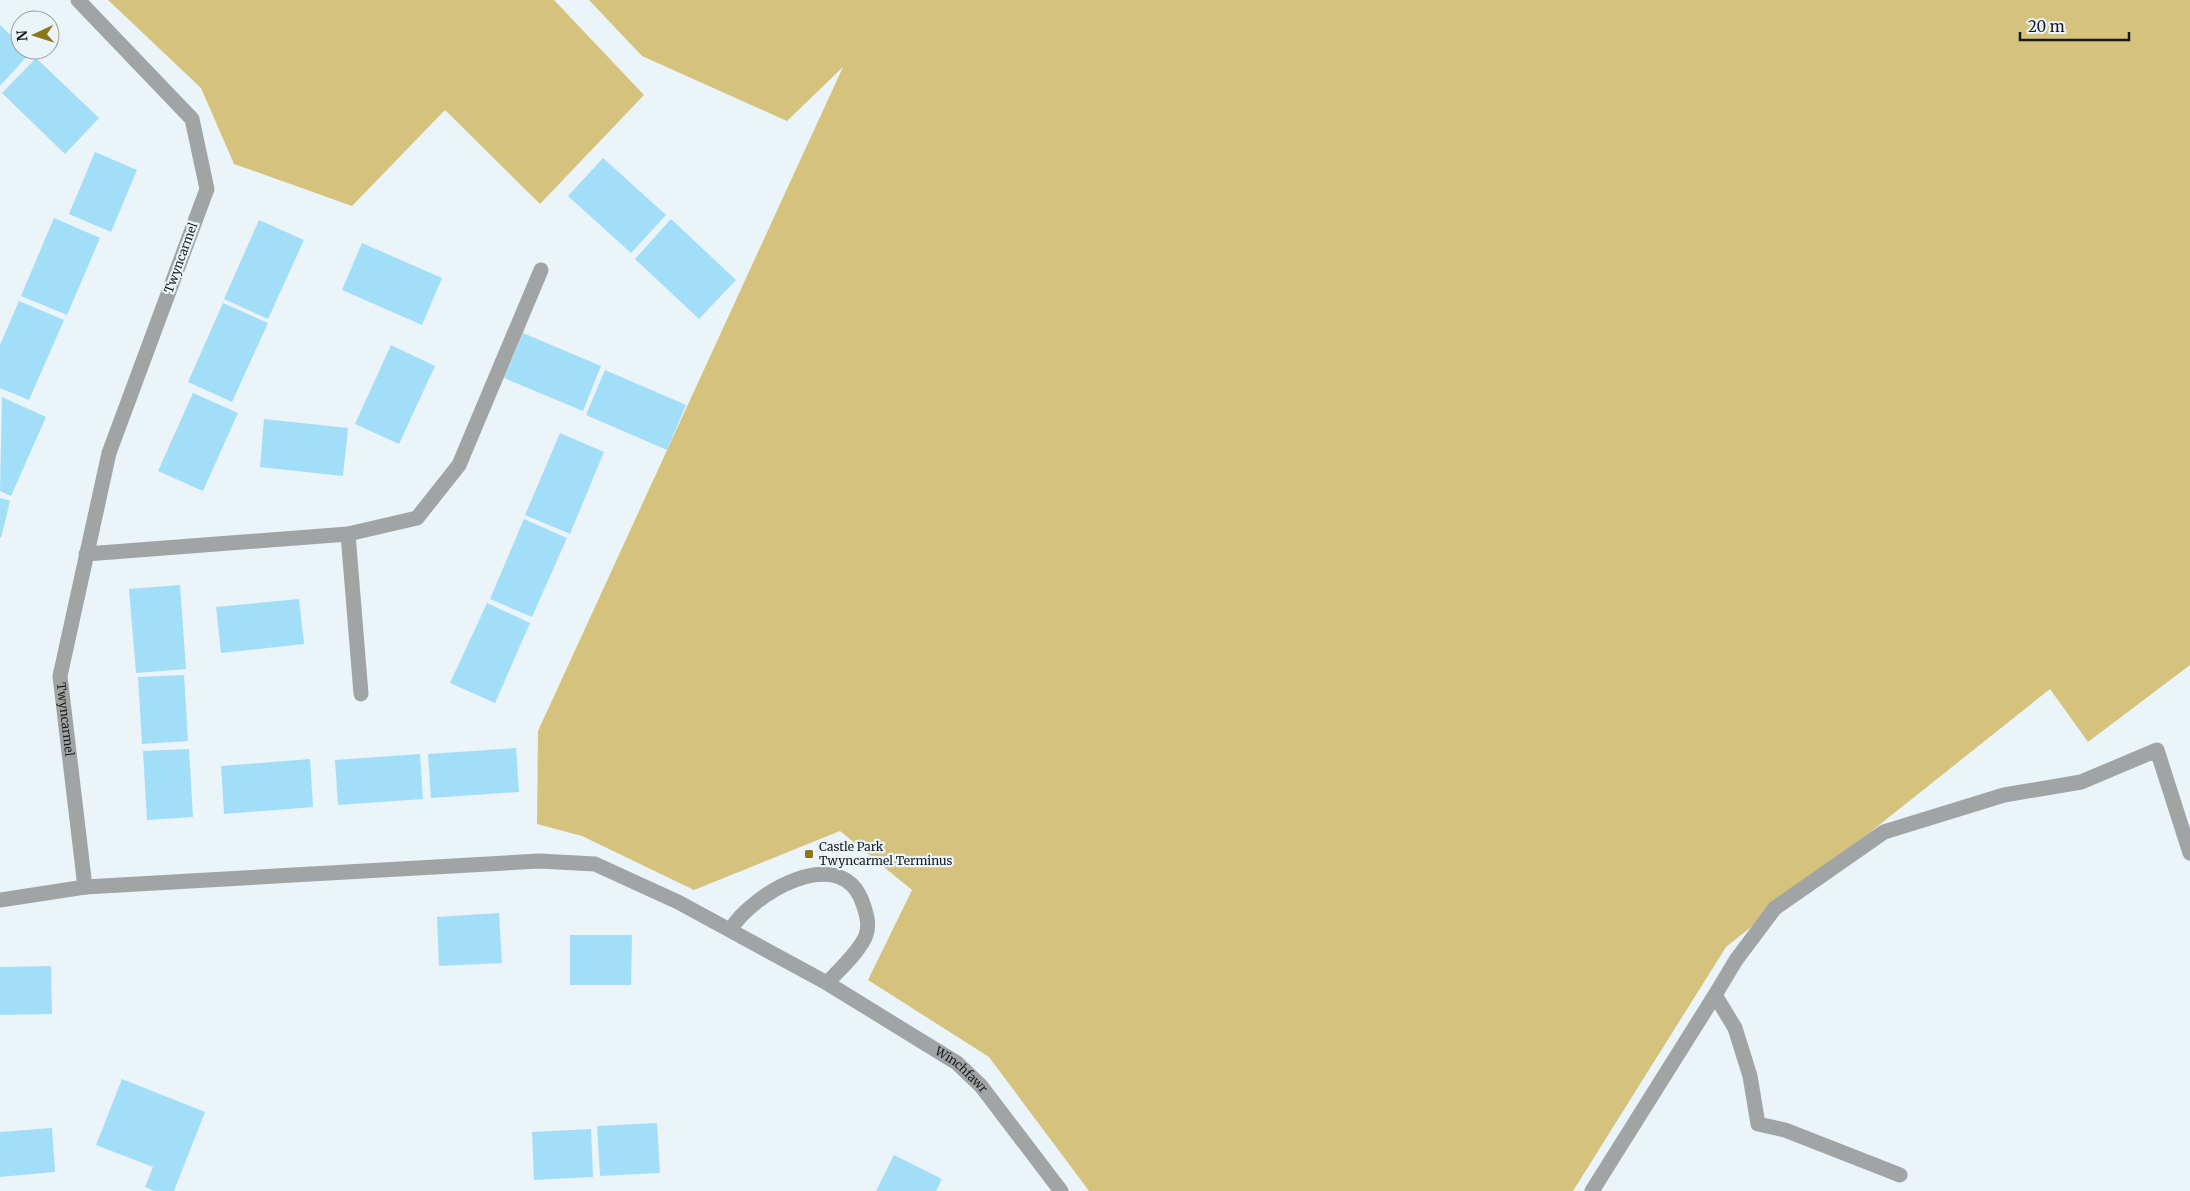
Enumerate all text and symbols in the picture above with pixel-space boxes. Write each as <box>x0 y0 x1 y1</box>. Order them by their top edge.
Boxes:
north arrow <box>10 10 60 60</box>
scale bar <box>2020 10 2129 42</box>
text: 20 m <box>2028 17 2065 36</box>
text: N <box>13 30 31 42</box>
street label: Twyncarmel <box>161 220 200 295</box>
street label: Twyncarmel <box>54 682 77 757</box>
place label: Castle Park Twyncarmel Terminus <box>819 839 952 868</box>
marker: Castle Park Twyncarmel Terminus <box>803 848 815 860</box>
street label: Winchfawr <box>932 1043 992 1096</box>

